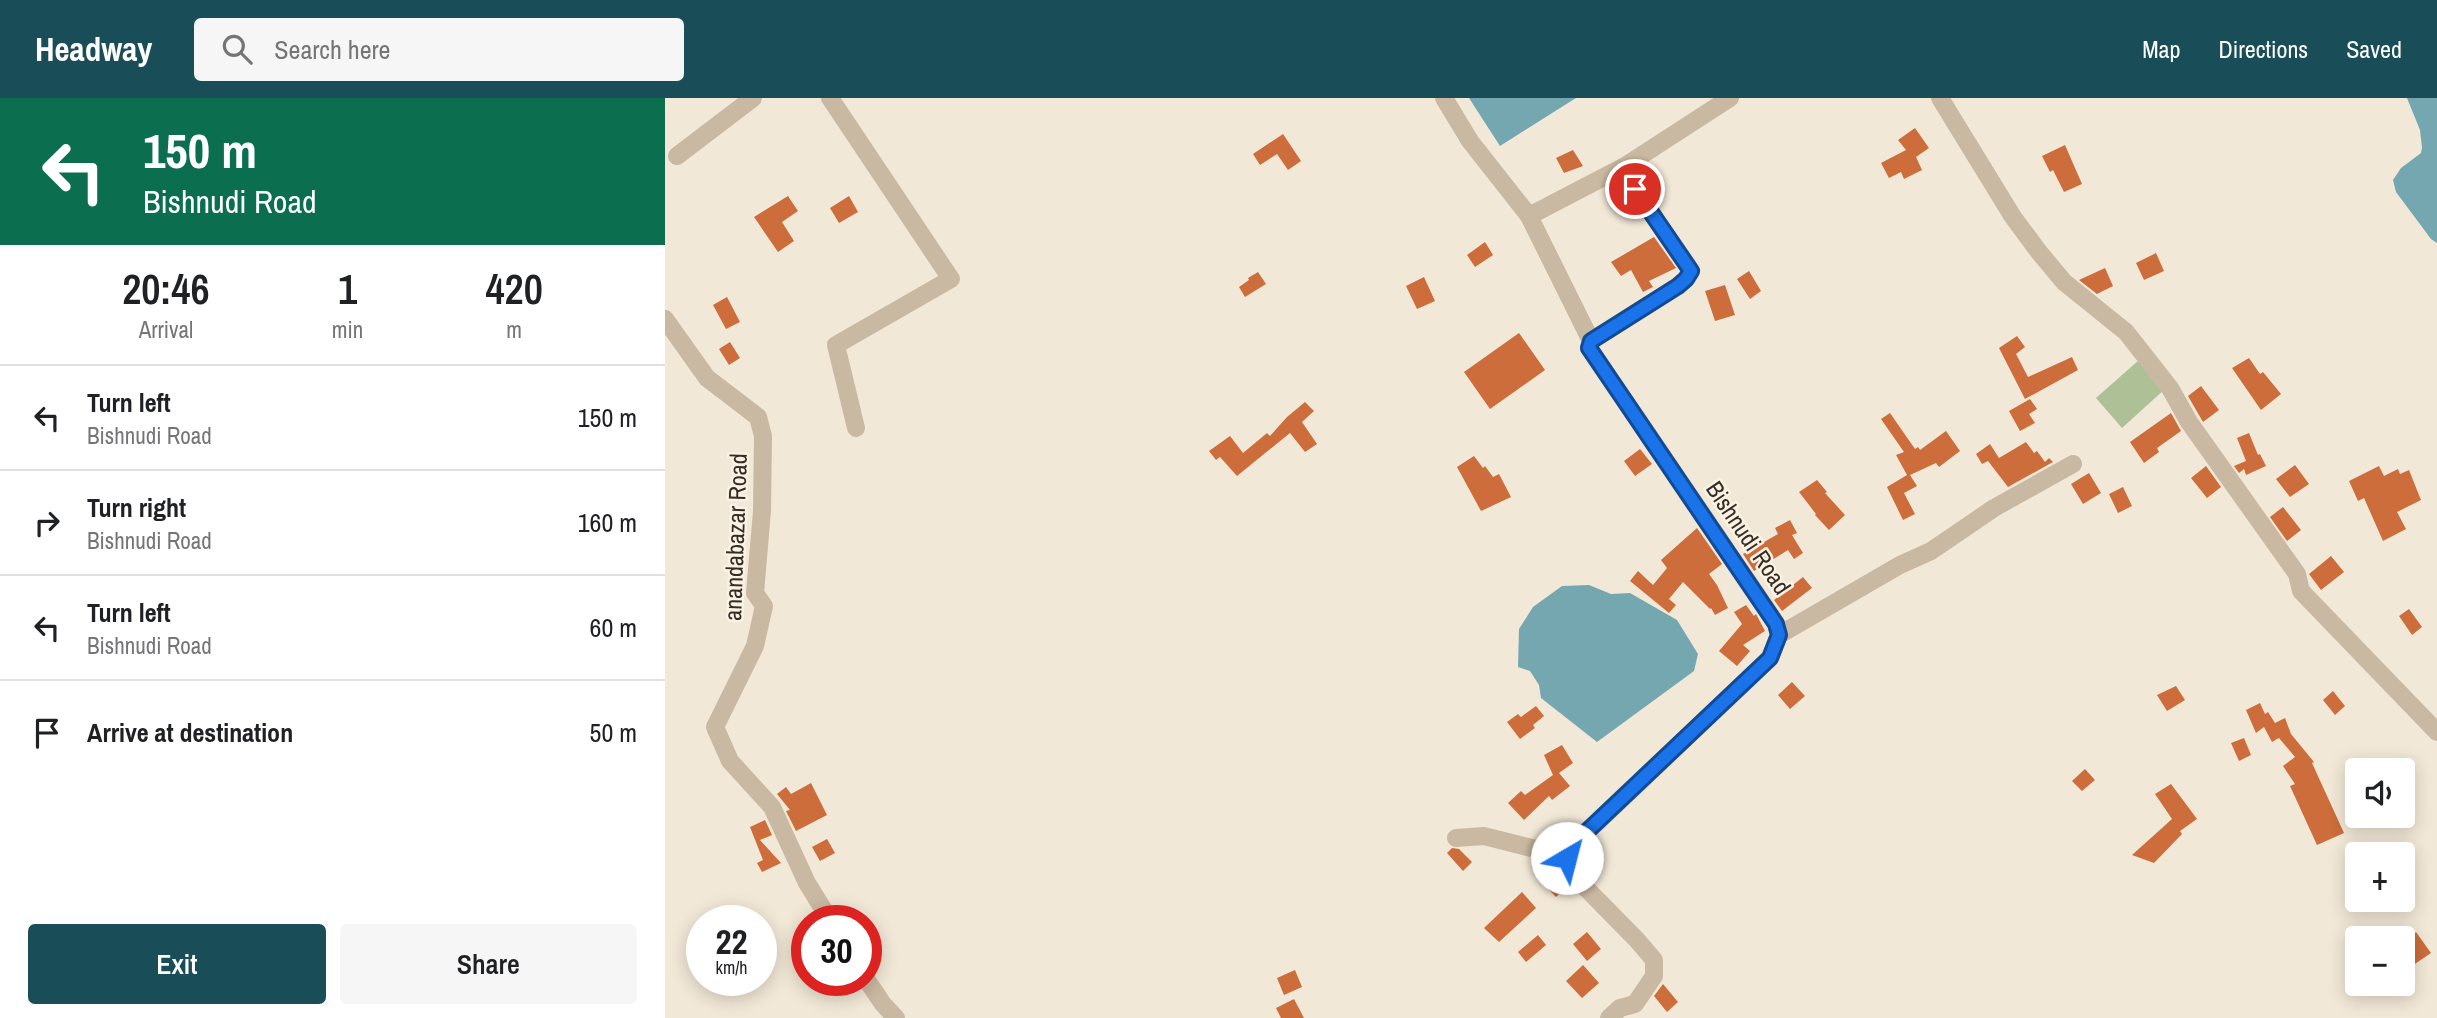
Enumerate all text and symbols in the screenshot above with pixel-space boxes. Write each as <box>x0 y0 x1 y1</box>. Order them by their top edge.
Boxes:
search box <box>194 18 684 81</box>
text: Headway <box>35 27 152 71</box>
icon: search <box>218 30 256 68</box>
text: Search here <box>274 32 390 67</box>
text: Map <box>2142 33 2180 65</box>
text: Directions <box>2218 33 2308 65</box>
text: Saved <box>2346 33 2402 65</box>
text: 150 m <box>143 117 257 183</box>
icon: left <box>28 126 119 217</box>
pin <box>1605 159 1665 219</box>
icon: arrive <box>1616 170 1654 208</box>
text: Bishnudi Road <box>143 180 317 223</box>
text: 20:46 <box>122 261 210 317</box>
text: 1 <box>338 261 357 317</box>
text: 420 <box>485 261 543 317</box>
text: Arrival <box>139 314 193 345</box>
text: min <box>332 314 363 345</box>
text: m <box>506 314 522 345</box>
text: Turn left <box>87 385 171 420</box>
icon: left <box>28 399 66 437</box>
text: 150 m <box>578 400 637 435</box>
text: Bishnudi Road <box>87 420 212 451</box>
street label: anandabazar Road <box>716 453 754 621</box>
street label: Bishnudi Road <box>1699 475 1798 600</box>
text: Turn right <box>87 490 186 525</box>
icon: right <box>28 504 66 542</box>
text: 160 m <box>578 505 637 540</box>
text: Bishnudi Road <box>87 525 212 556</box>
text: Turn left <box>87 595 171 630</box>
icon: left <box>28 609 66 647</box>
text: 60 m <box>590 610 637 645</box>
text: Bishnudi Road <box>87 630 212 661</box>
icon: arrive <box>28 714 66 752</box>
text: Arrive at destination <box>87 715 293 750</box>
text: 50 m <box>590 715 637 750</box>
map controls <box>2345 758 2415 996</box>
button: sound <box>2345 758 2415 828</box>
position arrow <box>1530 821 1604 895</box>
button: + <box>2345 842 2415 912</box>
speed limit sign: 30 <box>791 905 882 996</box>
text: 22 <box>716 918 747 965</box>
button: Exit <box>28 924 326 1004</box>
button: Share <box>340 924 637 1004</box>
button: − <box>2345 926 2415 996</box>
text: km/h <box>716 955 748 980</box>

